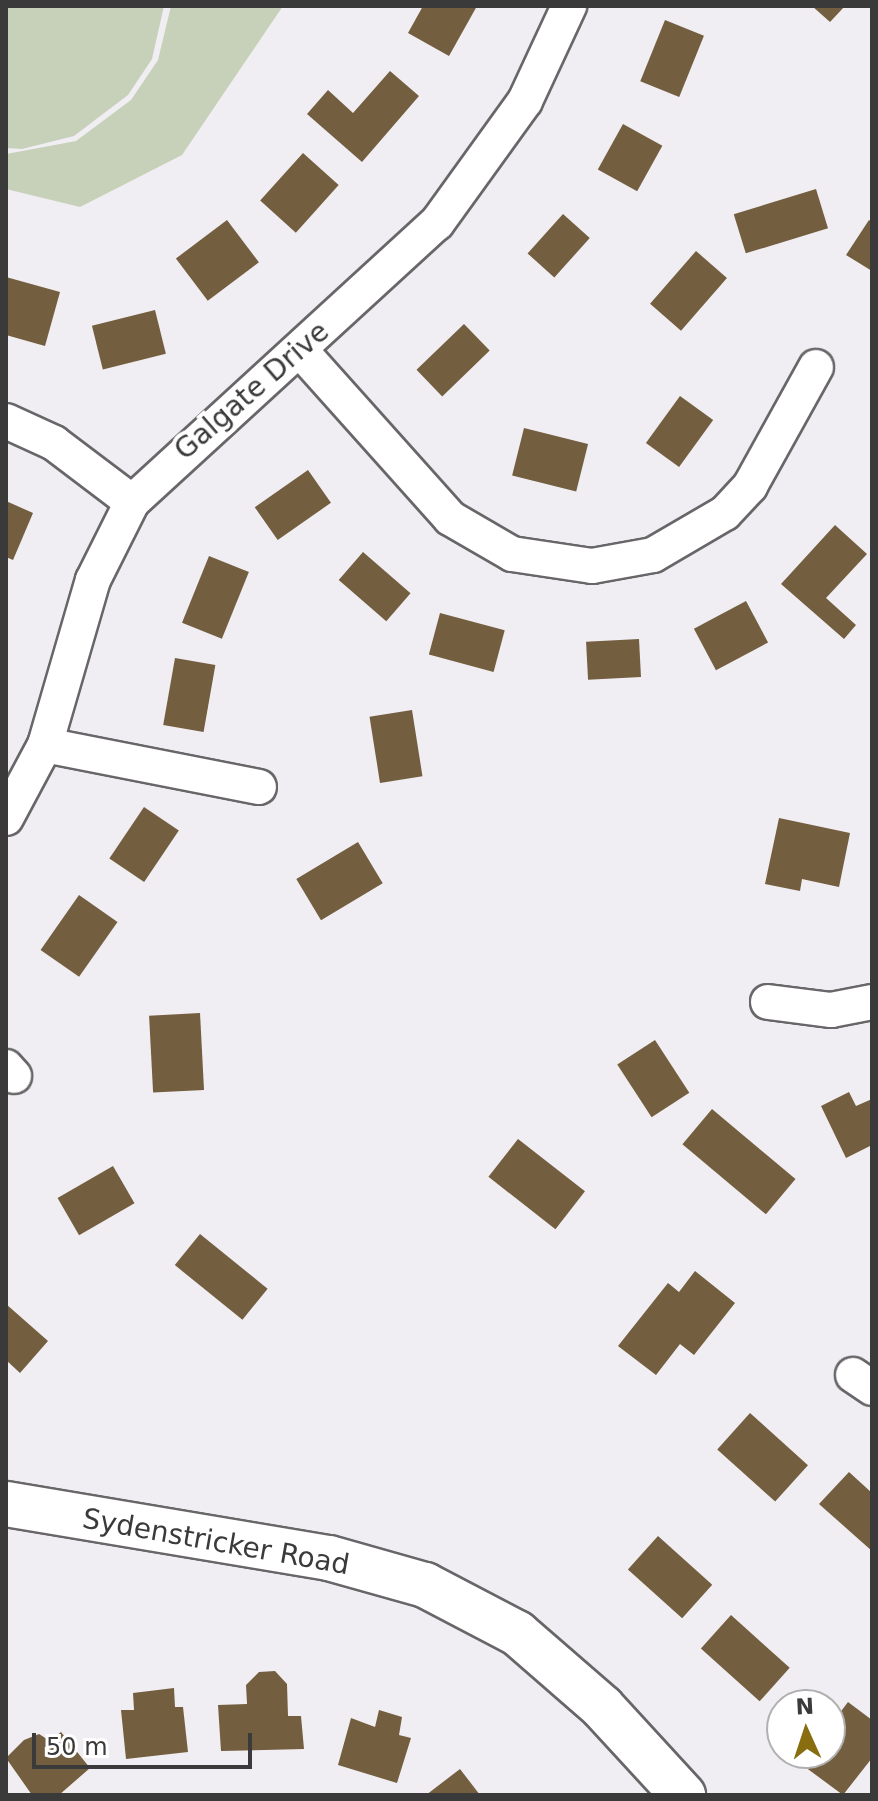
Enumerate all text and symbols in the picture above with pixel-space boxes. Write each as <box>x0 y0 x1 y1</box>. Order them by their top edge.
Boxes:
street label: Galgate Drive <box>168 315 336 467</box>
street label: Sydenstricker Road <box>80 1502 352 1582</box>
north arrow <box>766 1689 846 1769</box>
text: N <box>795 1694 815 1719</box>
scale bar <box>36 1717 256 1767</box>
text: 50 m <box>46 1733 108 1761</box>

